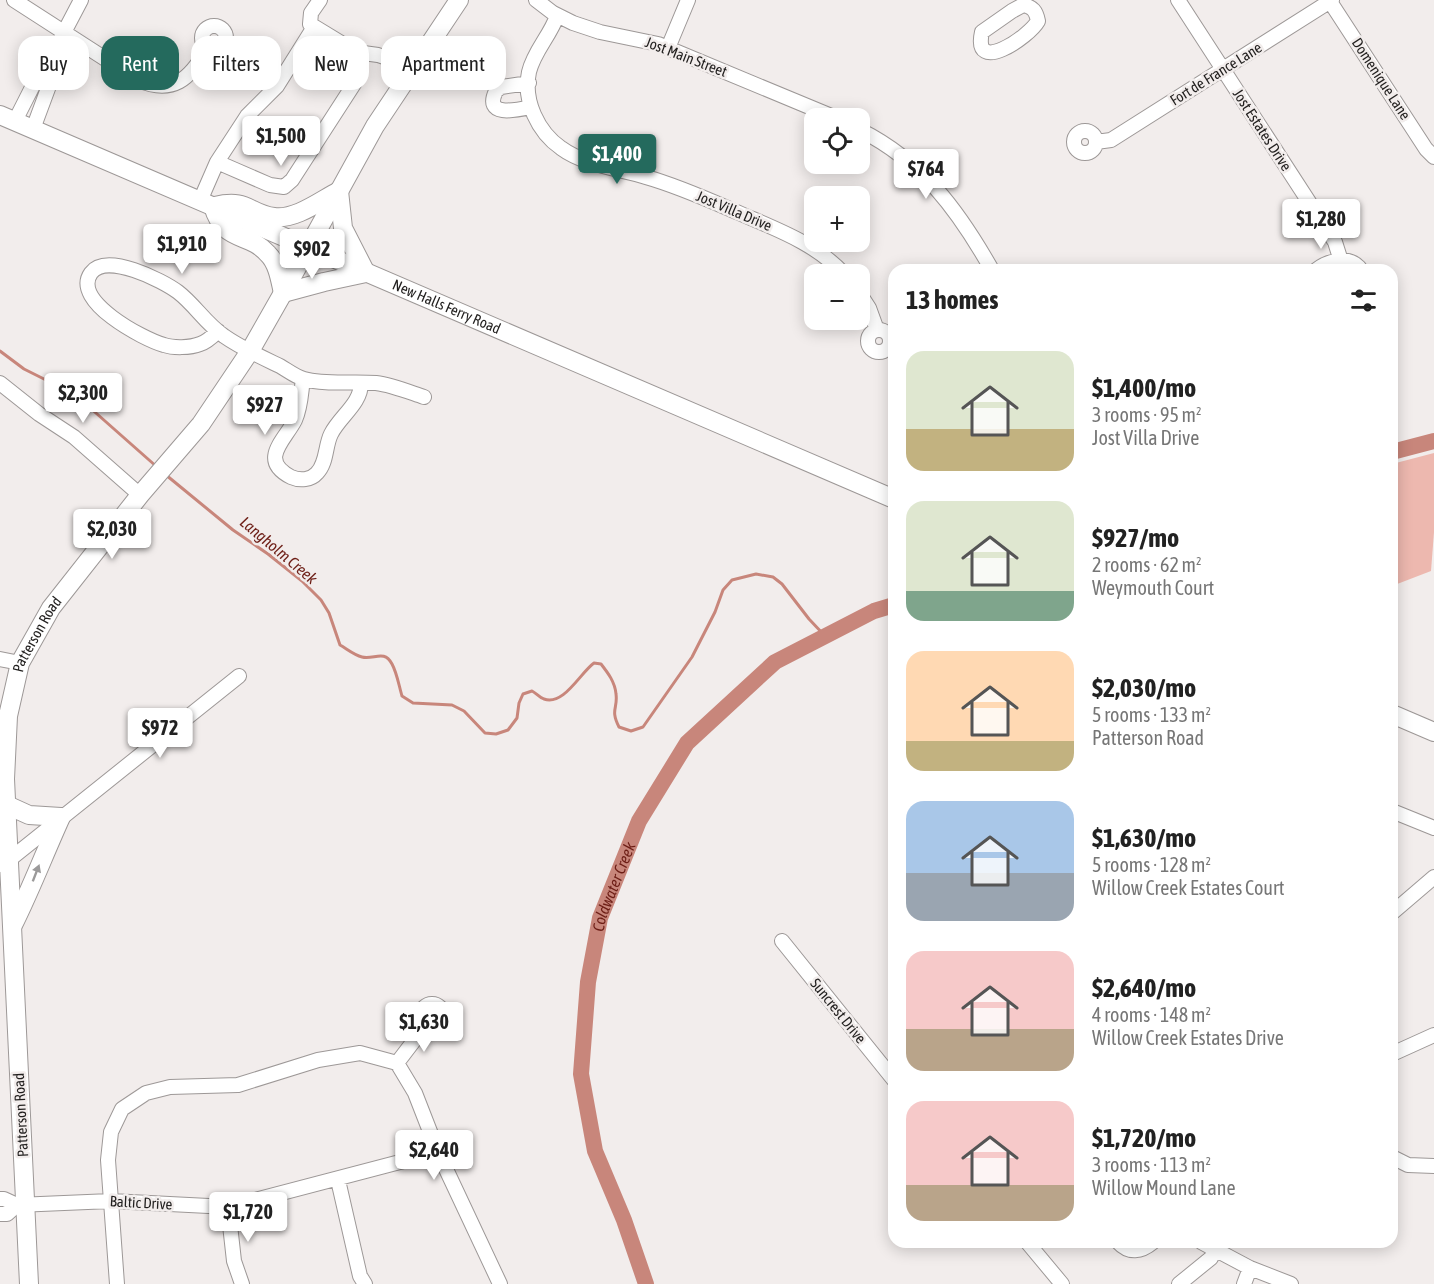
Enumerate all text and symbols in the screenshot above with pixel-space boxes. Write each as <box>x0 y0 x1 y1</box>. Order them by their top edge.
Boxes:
street label: Jost Main Street <box>643 33 729 80</box>
street label: Domenique Lane <box>1349 35 1414 123</box>
chip: Buy <box>18 36 89 90</box>
chip: Rent <box>101 36 179 90</box>
chip: Filters <box>191 36 281 90</box>
chip: New <box>293 36 369 90</box>
chip: Apartment <box>381 36 506 90</box>
street label: Fort de France Lane <box>1167 38 1265 109</box>
street label: Jost Estates Drive <box>1230 86 1295 174</box>
map controls <box>804 108 870 330</box>
button: locate <box>804 108 870 174</box>
pin: $1,500 <box>232 116 330 167</box>
text: $1,500 <box>256 124 306 147</box>
pin: $1,400 <box>568 134 666 185</box>
text: $1,400 <box>592 142 642 165</box>
pin: $764 <box>890 149 962 200</box>
text: $764 <box>908 157 944 180</box>
button: + <box>804 186 870 252</box>
street label: Jost Villa Drive <box>694 187 775 234</box>
pin: $1,280 <box>1272 199 1370 250</box>
text: $1,280 <box>1296 207 1346 230</box>
pin: $1,910 <box>133 224 231 275</box>
pin: $902 <box>276 229 348 280</box>
text: $1,910 <box>157 232 207 255</box>
text: $902 <box>294 237 330 260</box>
button: − <box>804 264 870 330</box>
street label: New Halls Ferry Road <box>390 276 503 337</box>
icon: filters <box>1347 284 1380 317</box>
text: 13 homes <box>906 285 999 315</box>
pin: $2,300 <box>34 373 132 424</box>
text: $1,400/mo <box>1092 373 1196 403</box>
icon: home <box>954 375 1026 447</box>
text: $2,300 <box>58 381 108 404</box>
pin: $927 <box>229 385 301 436</box>
text: $927 <box>247 393 283 416</box>
text: 3 rooms · 95 m² <box>1092 403 1202 426</box>
text: Jost Villa Drive <box>1092 426 1199 449</box>
pin: $2,030 <box>63 509 161 560</box>
water label: Langholm Creek <box>236 513 322 589</box>
text: $2,030 <box>87 517 137 540</box>
text: $927/mo <box>1092 523 1179 553</box>
icon: home <box>954 525 1026 597</box>
text: 2 rooms · 62 m² <box>1092 553 1202 576</box>
text: Weymouth Court <box>1092 576 1214 599</box>
street label: Patterson Road <box>9 593 65 674</box>
text: $2,030/mo <box>1092 673 1196 703</box>
icon: home <box>954 675 1026 747</box>
text: 5 rooms · 133 m² <box>1092 703 1211 726</box>
pin: $972 <box>124 708 196 759</box>
text: $972 <box>142 716 178 739</box>
text: Patterson Road <box>1092 726 1204 749</box>
text: $1,630/mo <box>1092 823 1196 853</box>
icon: home <box>954 825 1026 897</box>
water label: Coldwater Creek <box>589 838 639 933</box>
text: 5 rooms · 128 m² <box>1092 853 1211 876</box>
one-way arrow <box>32 864 42 882</box>
text: Willow Creek Estates Court <box>1092 876 1284 899</box>
text: $2,640/mo <box>1092 973 1196 1003</box>
street label: Suncrest Drive <box>807 975 870 1047</box>
icon: home <box>954 975 1026 1047</box>
pin: $1,630 <box>375 1002 473 1053</box>
text: 4 rooms · 148 m² <box>1092 1003 1211 1026</box>
text: $1,630 <box>399 1010 449 1033</box>
text: Willow Creek Estates Drive <box>1092 1026 1284 1049</box>
street label: Patterson Road <box>10 1073 31 1157</box>
text: $1,720/mo <box>1092 1123 1196 1153</box>
icon: home <box>954 1125 1026 1197</box>
pin: $2,640 <box>385 1130 483 1181</box>
text: $2,640 <box>409 1138 459 1161</box>
text: 3 rooms · 113 m² <box>1092 1153 1211 1176</box>
text: Willow Mound Lane <box>1092 1176 1236 1199</box>
street label: Baltic Drive <box>109 1192 173 1213</box>
pin: $1,720 <box>199 1192 297 1243</box>
text: $1,720 <box>223 1200 273 1223</box>

